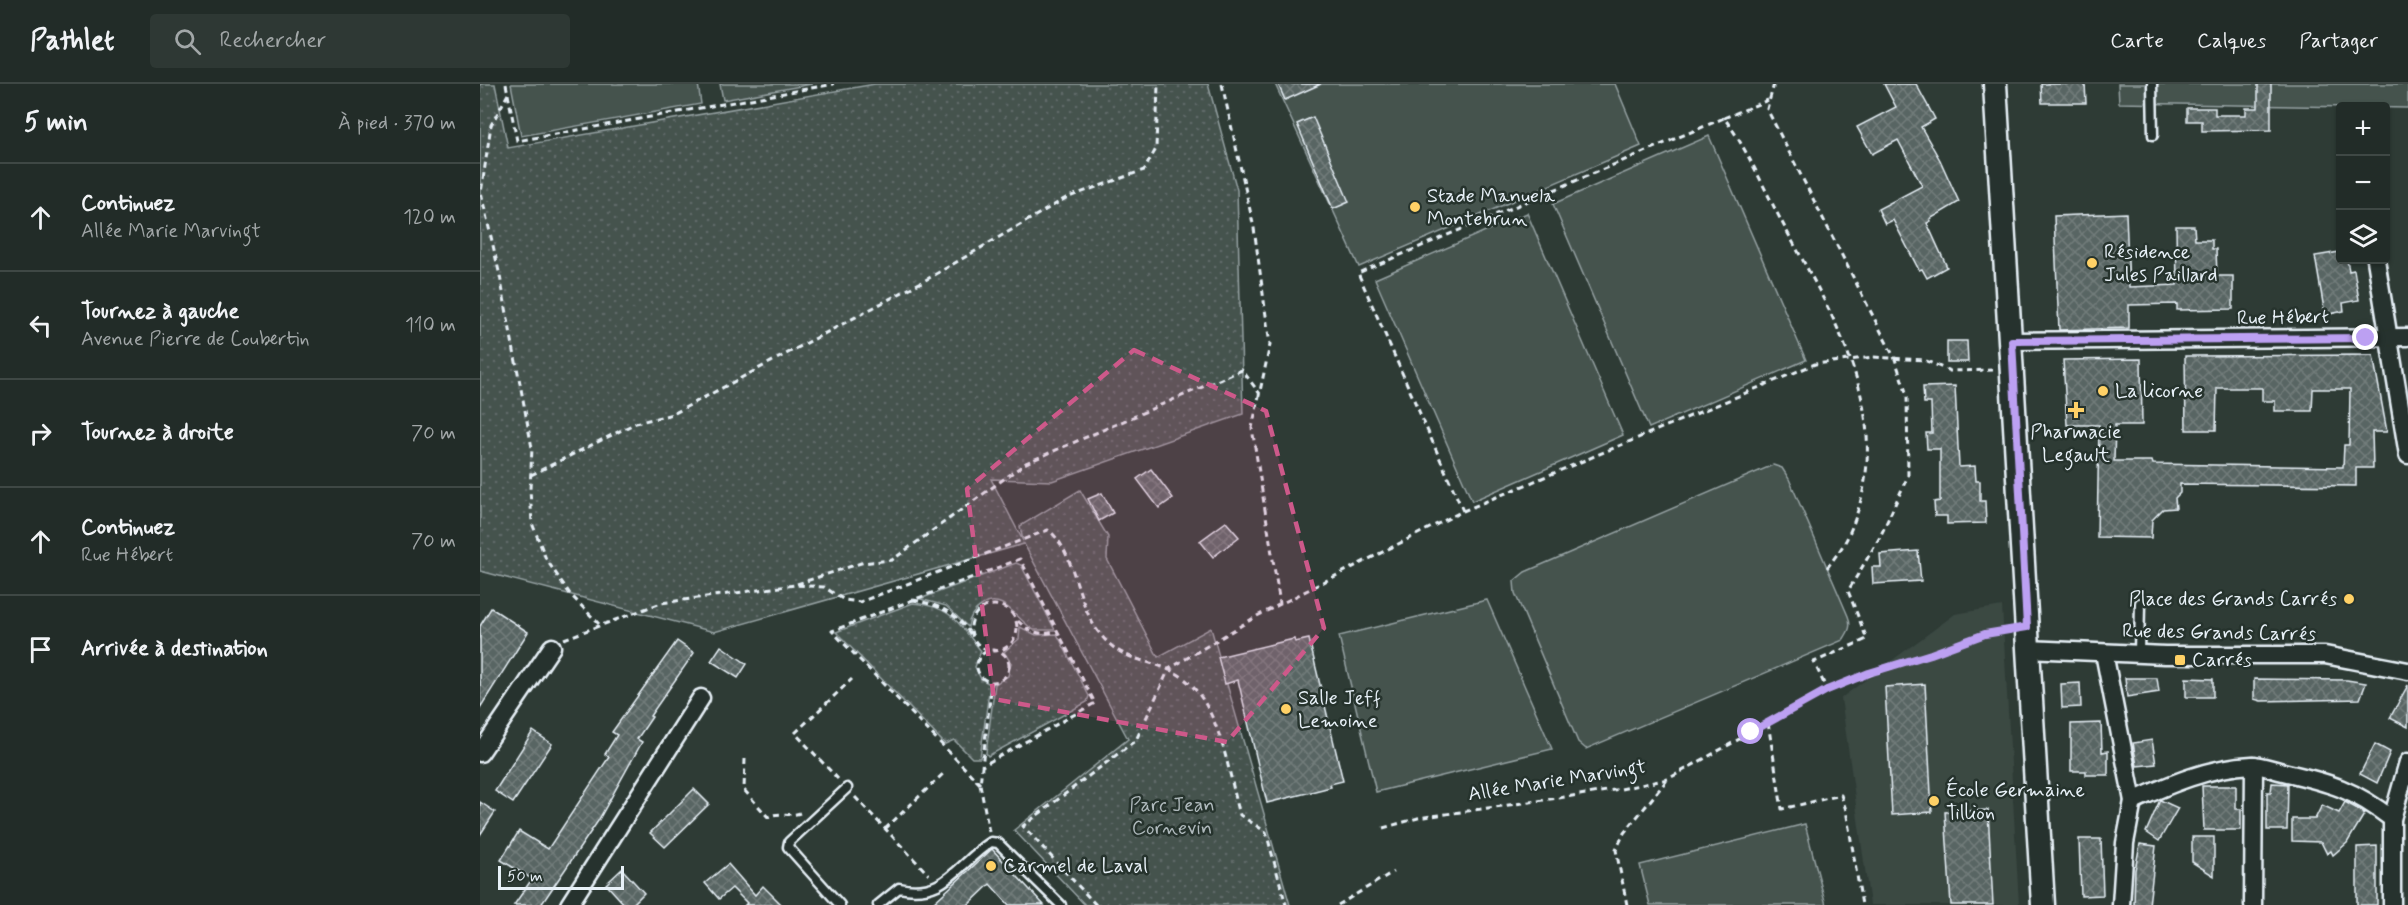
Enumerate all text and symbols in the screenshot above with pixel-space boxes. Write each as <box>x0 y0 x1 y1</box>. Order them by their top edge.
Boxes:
search box <box>150 14 570 68</box>
text: Pathlet <box>30 23 114 60</box>
icon: search <box>171 25 204 58</box>
text: Rechercher <box>219 27 326 55</box>
text: Carte <box>2110 27 2164 55</box>
text: Calques <box>2197 27 2266 55</box>
text: Partager <box>2299 27 2378 55</box>
map controls <box>2336 102 2390 264</box>
button: + <box>2336 102 2390 156</box>
text: 5 min <box>24 106 88 140</box>
text: À pied · 370 m <box>338 110 456 137</box>
button: − <box>2336 156 2390 210</box>
place label: Stade Manuela Montebrun <box>1427 183 1556 233</box>
text: Continuez <box>81 190 175 218</box>
marker: Stade Manuela Montebrun <box>1408 200 1422 214</box>
icon: ahead <box>24 201 57 234</box>
text: 120 m <box>403 204 456 231</box>
button: layers <box>2336 210 2390 264</box>
text: Allée Marie Marvingt <box>81 218 261 245</box>
place label: Résidence Jules Paillard <box>2104 239 2218 289</box>
marker: Résidence Jules Paillard <box>2085 256 2099 270</box>
text: Tournez à gauche <box>81 298 239 326</box>
street label: Rue Hébert <box>2237 304 2329 332</box>
icon: left <box>24 309 57 342</box>
text: 110 m <box>405 312 456 339</box>
route end <box>2352 324 2378 350</box>
text: Avenue Pierre de Coubertin <box>81 326 309 353</box>
place label: La licorne <box>2115 378 2203 405</box>
marker: La licorne <box>2096 384 2110 398</box>
marker: Pharmacie Legault <box>2069 403 2083 417</box>
icon: right <box>24 417 57 450</box>
text: Tournez à droite <box>81 419 234 447</box>
place label: Pharmacie Legault <box>2030 419 2122 471</box>
text: 70 m <box>411 420 456 447</box>
text: Continuez <box>81 514 175 542</box>
icon: ahead <box>24 525 57 558</box>
text: 70 m <box>411 528 456 555</box>
text: Rue Hébert <box>81 542 173 569</box>
place label: Place des Grands Carrés <box>2129 586 2337 613</box>
marker: Place des Grands Carrés <box>2342 592 2356 606</box>
street label: Rue des Grands Carrés <box>2122 618 2316 648</box>
icon: arrive <box>24 633 57 666</box>
text: Arrivée à destination <box>81 635 268 663</box>
place label: Carrés <box>2192 647 2252 674</box>
marker: Carrés <box>2173 653 2187 667</box>
place label: Salle Jeff Lemoine <box>1298 685 1381 735</box>
marker: Salle Jeff Lemoine <box>1279 702 1293 716</box>
route start <box>1737 718 1763 744</box>
street label: Allée Marie Marvingt <box>1466 754 1648 810</box>
place label: École Germaine Tillion <box>1946 777 2085 827</box>
park label: Parc Jean Cornevin <box>1129 792 1215 842</box>
marker: École Germaine Tillion <box>1927 794 1941 808</box>
place label: Carmel de Laval <box>1003 853 1148 880</box>
marker: Carmel de Laval <box>984 859 998 873</box>
scale bar <box>498 863 624 890</box>
text: 50 m <box>507 866 543 887</box>

